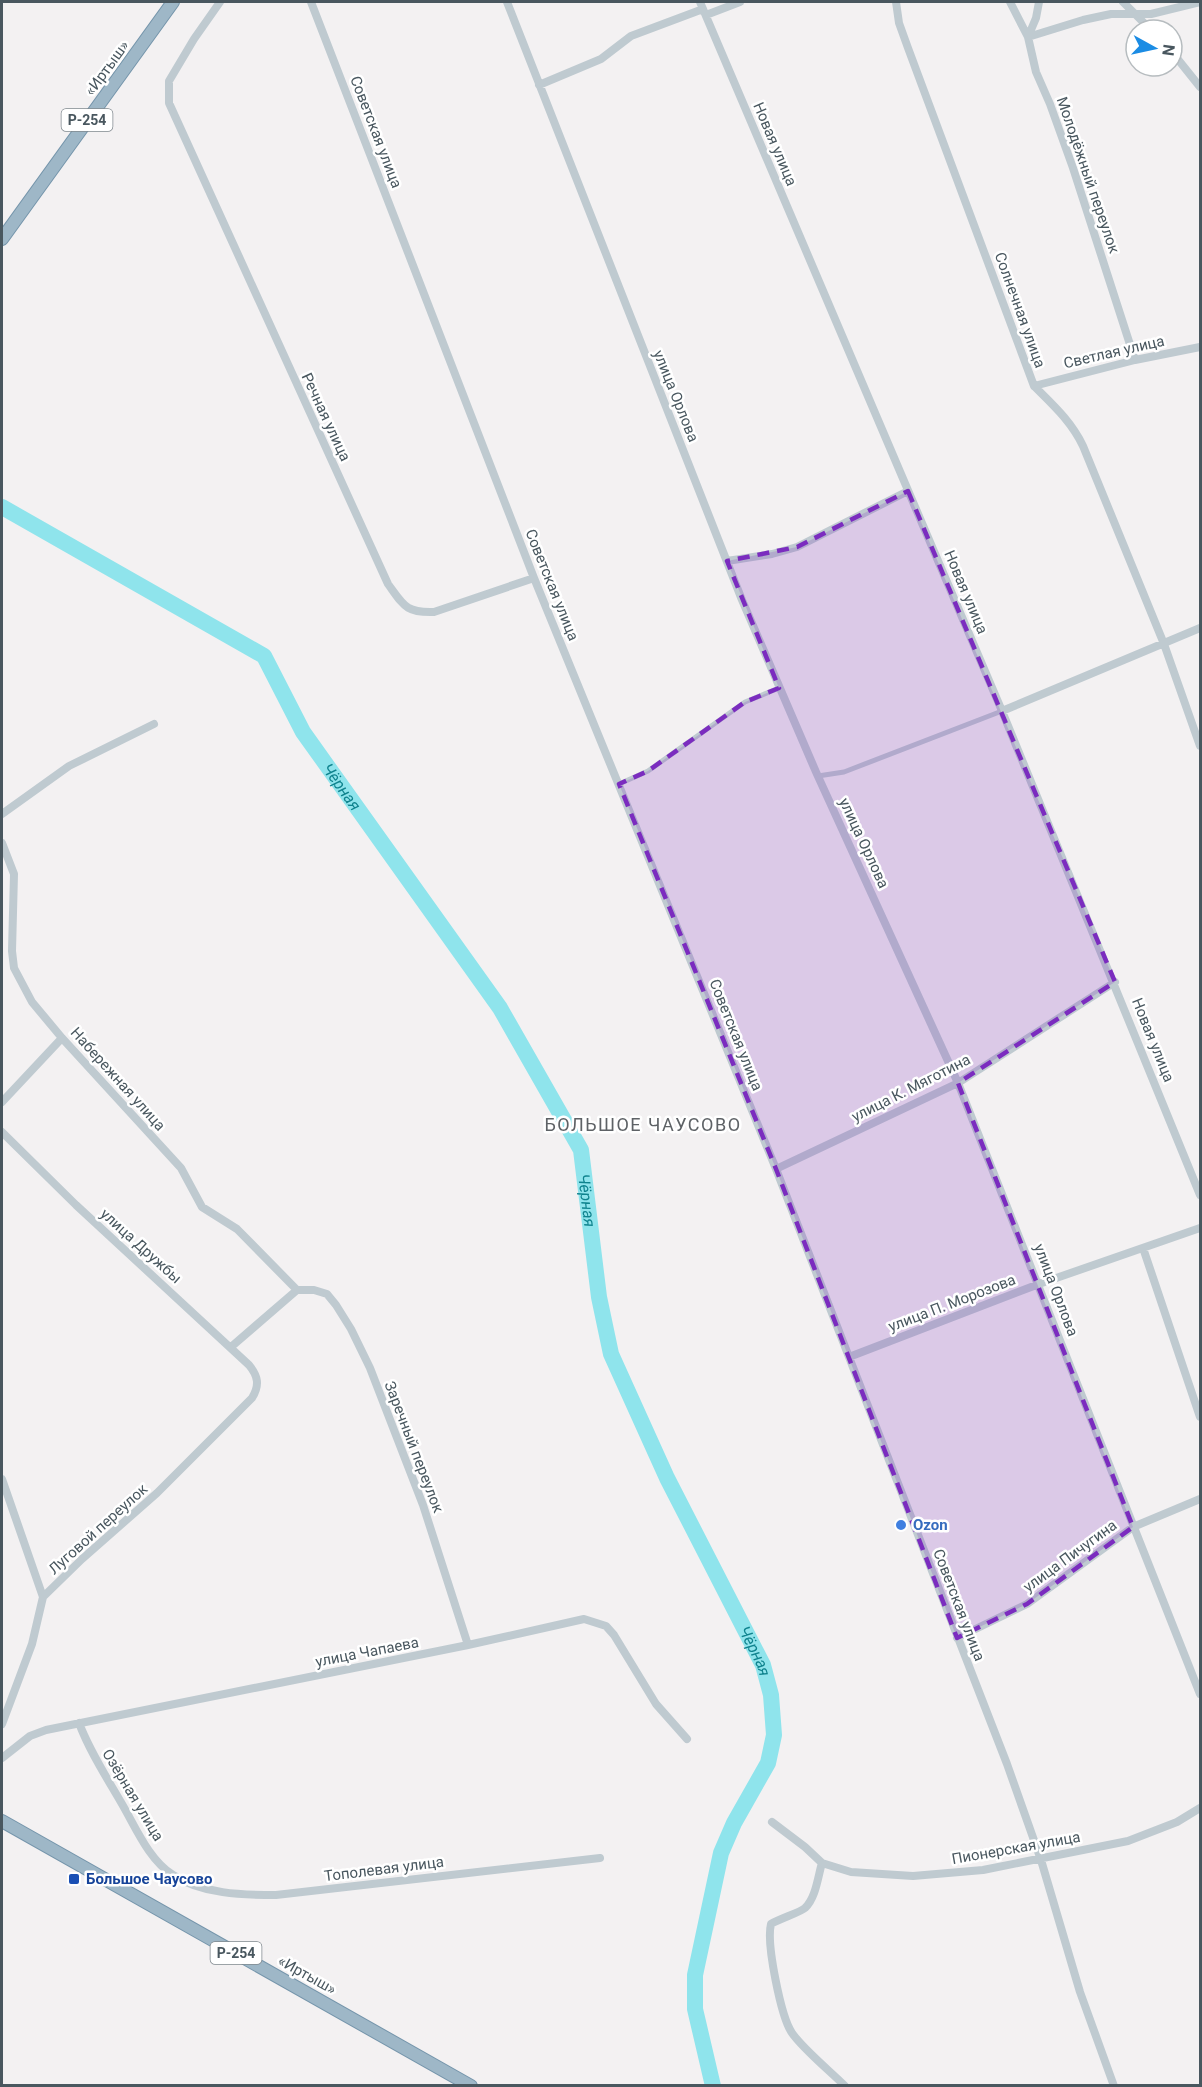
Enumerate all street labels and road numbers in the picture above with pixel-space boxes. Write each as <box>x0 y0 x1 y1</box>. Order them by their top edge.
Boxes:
street label: «Иртыш» <box>81 37 133 99</box>
street label: Советская улица <box>346 73 406 191</box>
street label: Молодёжный переулок <box>1053 94 1123 256</box>
street label: Новая улица <box>749 99 801 189</box>
road number: Р-254 <box>62 109 112 131</box>
street label: Солнечная улица <box>991 250 1049 370</box>
street label: Светлая улица <box>1062 332 1166 372</box>
street label: улица Орлова <box>649 347 703 445</box>
street label: Речная улица <box>298 370 354 464</box>
street label: Советская улица <box>521 527 583 643</box>
street label: Новая улица <box>940 547 992 637</box>
street label: улица Орлова <box>835 795 893 891</box>
street label: Советская улица <box>705 977 767 1093</box>
street label: Новая улица <box>1128 995 1178 1085</box>
street label: Набережная улица <box>67 1024 169 1134</box>
street label: улица К. Мяготина <box>849 1050 973 1126</box>
street label: улица Дружбы <box>97 1205 185 1287</box>
street label: улица Орлова <box>1030 1241 1082 1339</box>
street label: улица П. Морозова <box>886 1270 1018 1336</box>
street label: Заречный переулок <box>381 1379 447 1515</box>
street label: Луговой переулок <box>45 1480 151 1578</box>
street label: улица Пичугина <box>1020 1516 1120 1596</box>
street label: Советская улица <box>929 1546 989 1664</box>
street label: улица Чапаева <box>314 1633 420 1671</box>
street label: Озёрная улица <box>98 1746 168 1844</box>
street label: Пионерская улица <box>950 1828 1082 1868</box>
street label: Тополевая улица <box>323 1853 445 1885</box>
road number: Р-254 <box>210 1942 262 1964</box>
street label: «Иртыш» <box>275 1952 339 1998</box>

